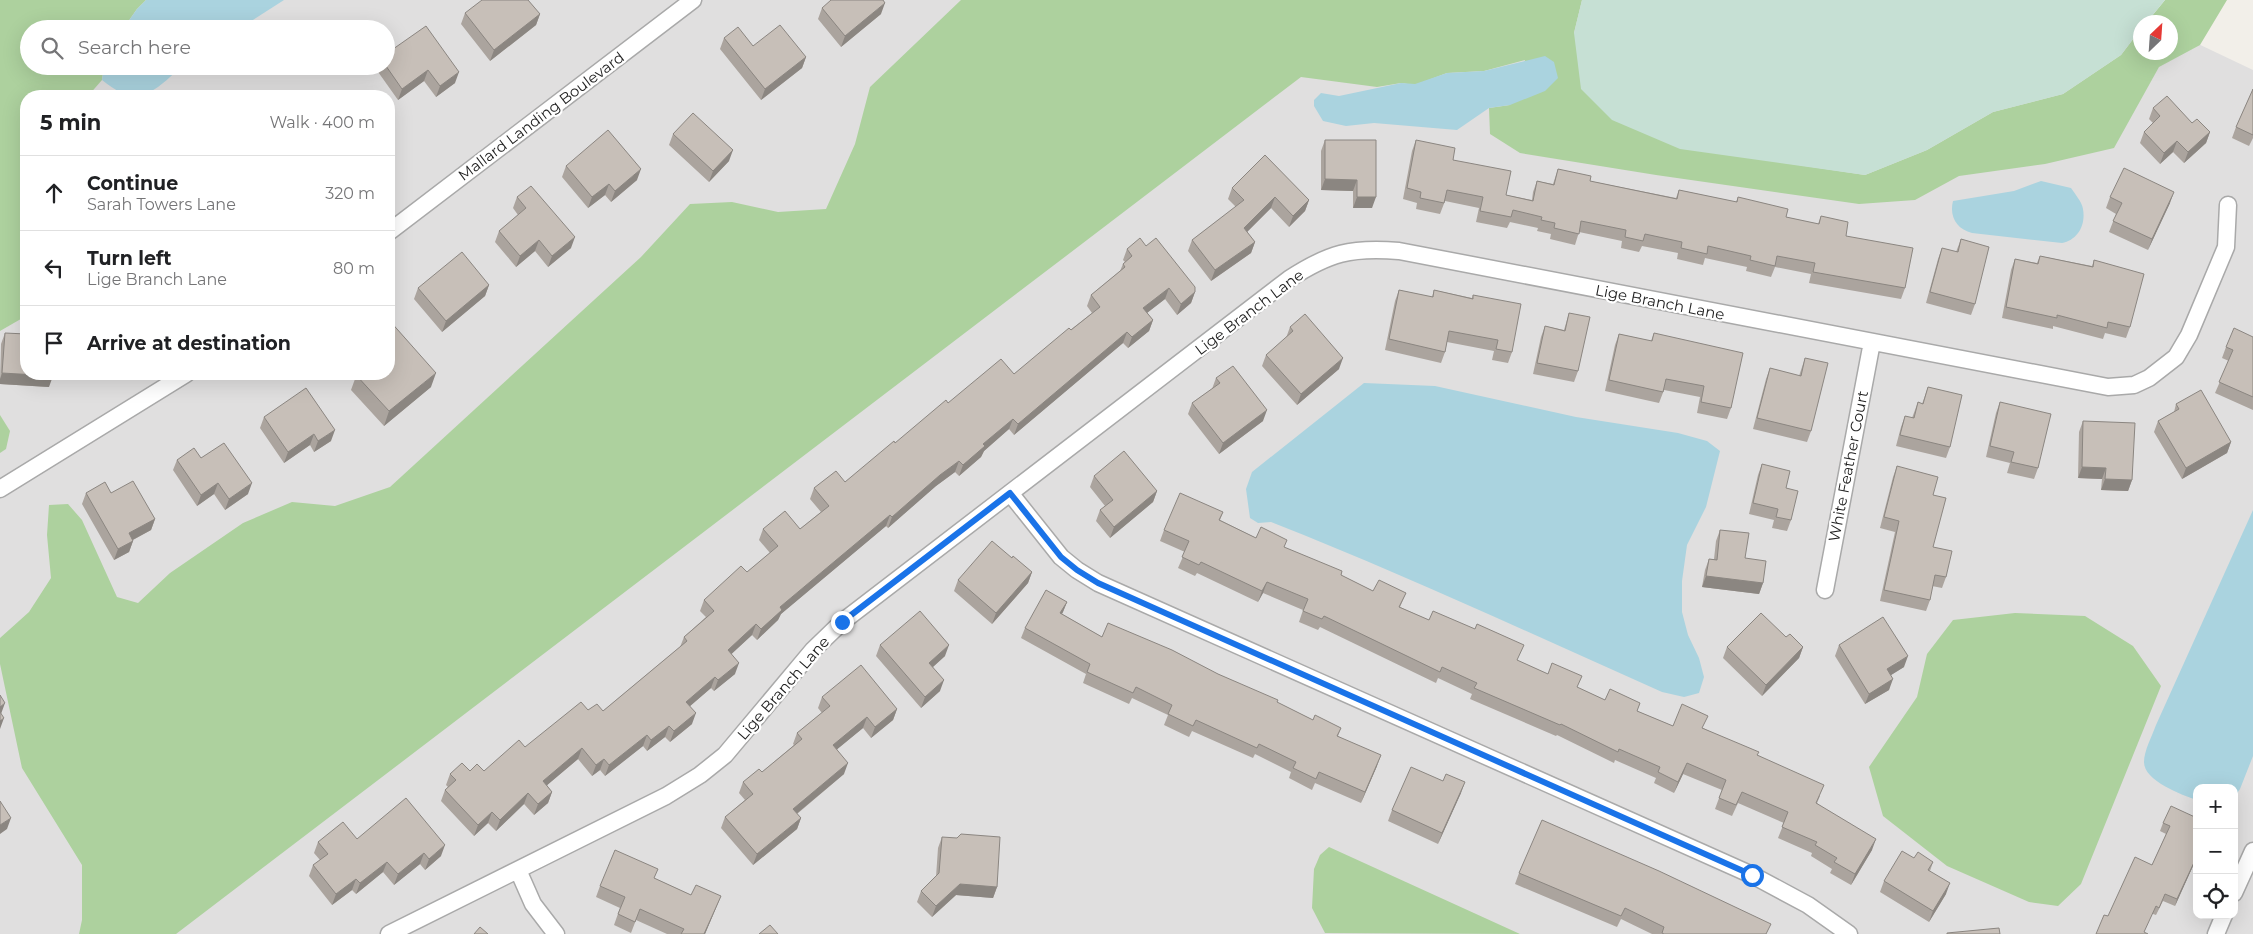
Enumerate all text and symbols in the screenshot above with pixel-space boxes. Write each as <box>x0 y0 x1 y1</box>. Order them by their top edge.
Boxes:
north arrow <box>2133 15 2178 60</box>
search box <box>20 20 395 75</box>
icon: search <box>38 34 66 62</box>
text: Search here <box>78 36 191 59</box>
street label: Mallard Landing Boulevard <box>454 47 628 185</box>
text: 5 min <box>40 110 101 135</box>
text: Walk · 400 m <box>269 113 375 132</box>
text: Continue <box>87 172 178 195</box>
icon: ahead <box>40 179 68 207</box>
text: 320 m <box>325 184 375 203</box>
text: Sarah Towers Lane <box>87 195 236 214</box>
text: Turn left <box>87 247 172 270</box>
icon: left <box>40 254 68 282</box>
text: 80 m <box>333 259 375 278</box>
street label: Lige Branch Lane <box>1191 265 1307 359</box>
text: Lige Branch Lane <box>87 270 227 289</box>
street label: Lige Branch Lane <box>1594 280 1726 324</box>
icon: arrive <box>40 329 68 357</box>
text: Arrive at destination <box>87 332 291 355</box>
street label: White Feather Court <box>1824 389 1872 543</box>
route end <box>831 611 854 634</box>
street label: Lige Branch Lane <box>733 632 833 744</box>
map controls <box>2193 784 2238 919</box>
button: + <box>2193 784 2238 829</box>
button: − <box>2193 829 2238 874</box>
route start <box>1741 864 1764 887</box>
button: locate <box>2193 874 2238 919</box>

